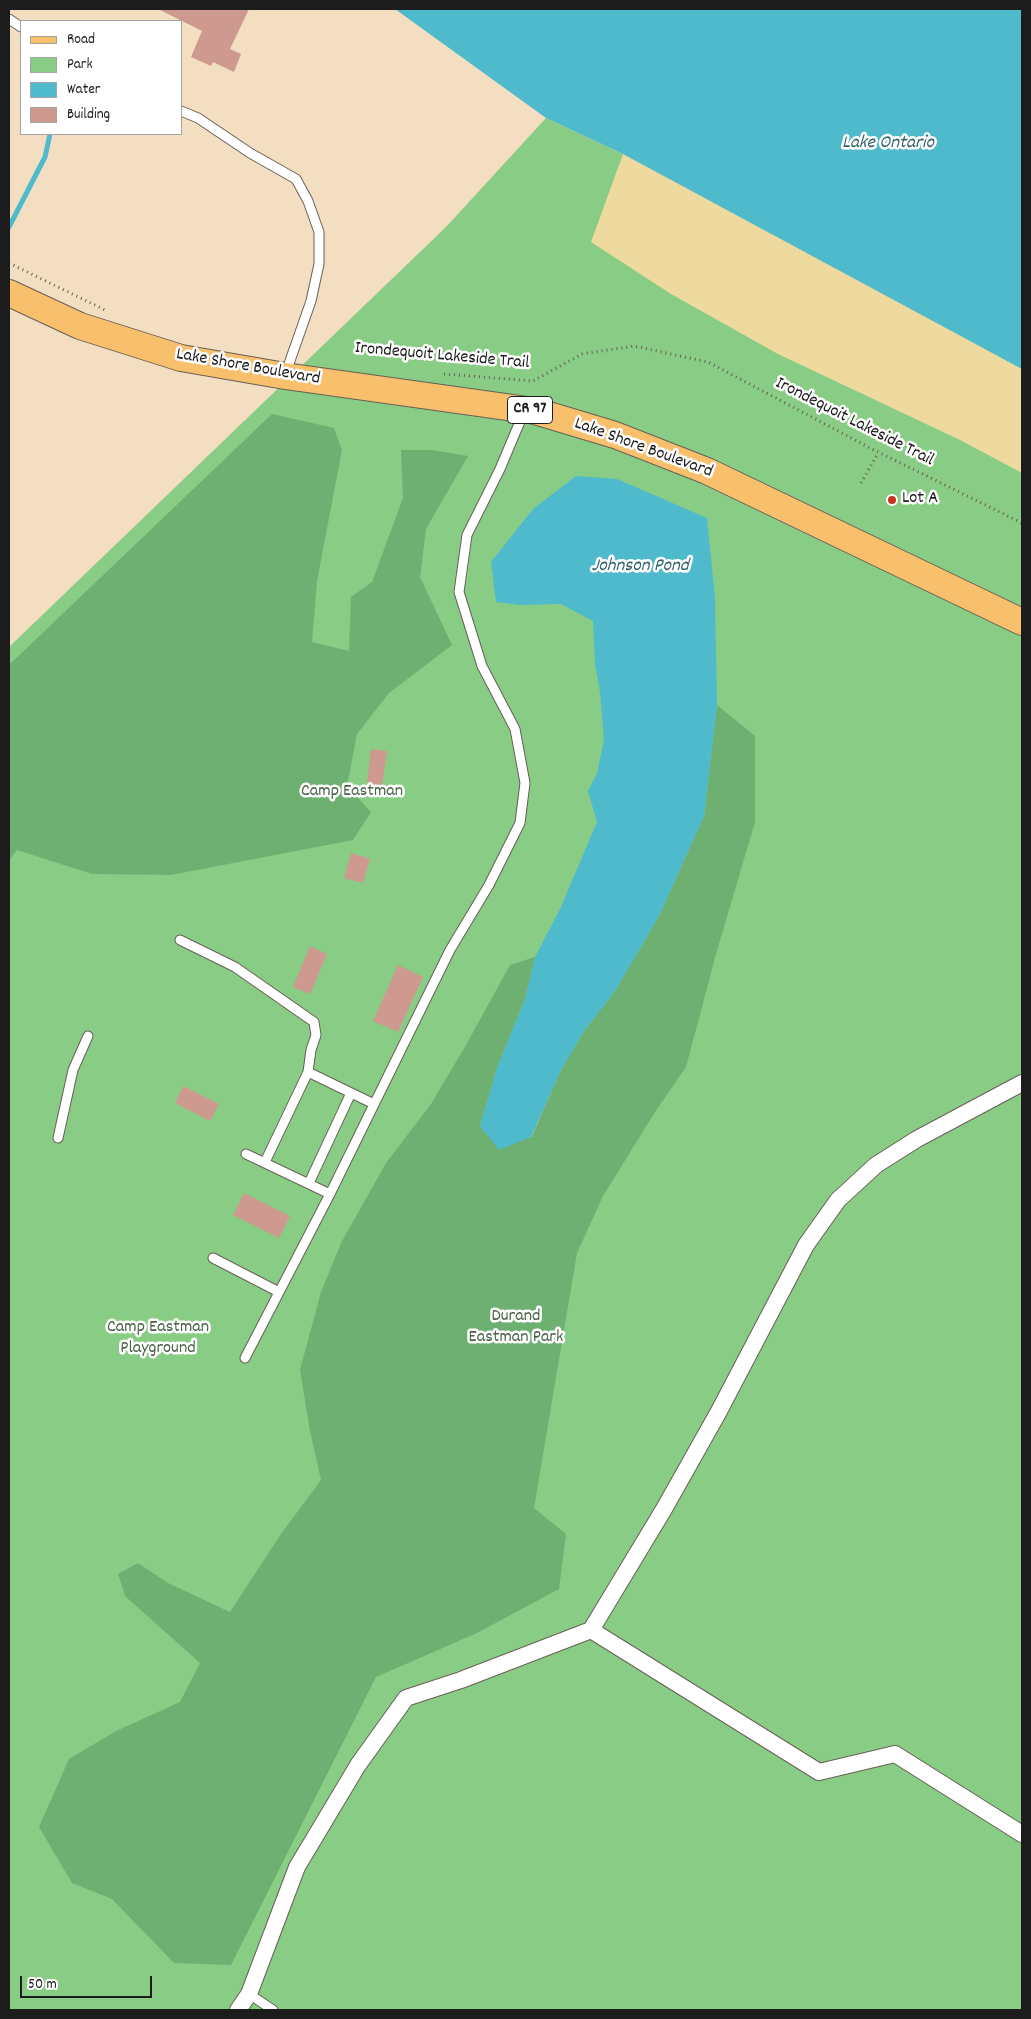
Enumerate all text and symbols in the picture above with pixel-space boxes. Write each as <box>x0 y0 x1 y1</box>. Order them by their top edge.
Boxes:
legend <box>20 20 182 135</box>
text: Road <box>67 29 95 51</box>
text: Park <box>67 54 93 76</box>
text: Water <box>67 79 100 101</box>
text: Building <box>67 104 110 126</box>
water label: Lake Ontario <box>842 133 934 155</box>
street label: Irondequoit Lakeside Trail <box>354 339 530 375</box>
street label: Lake Shore Boulevard <box>174 345 322 391</box>
street label: Irondequoit Lakeside Trail <box>771 374 937 472</box>
road number: CR 97 <box>508 396 552 424</box>
street label: Lake Shore Boulevard <box>571 414 715 484</box>
place label: Lot A <box>902 489 938 511</box>
marker: Lot A <box>886 494 898 506</box>
water label: Johnson Pond <box>591 556 689 578</box>
park label: Camp Eastman <box>301 782 403 804</box>
park label: Durand Eastman Park <box>469 1307 563 1350</box>
park label: Camp Eastman Playground <box>107 1318 209 1360</box>
scale bar <box>22 1966 155 1998</box>
text: 50 m <box>28 1974 57 1996</box>

